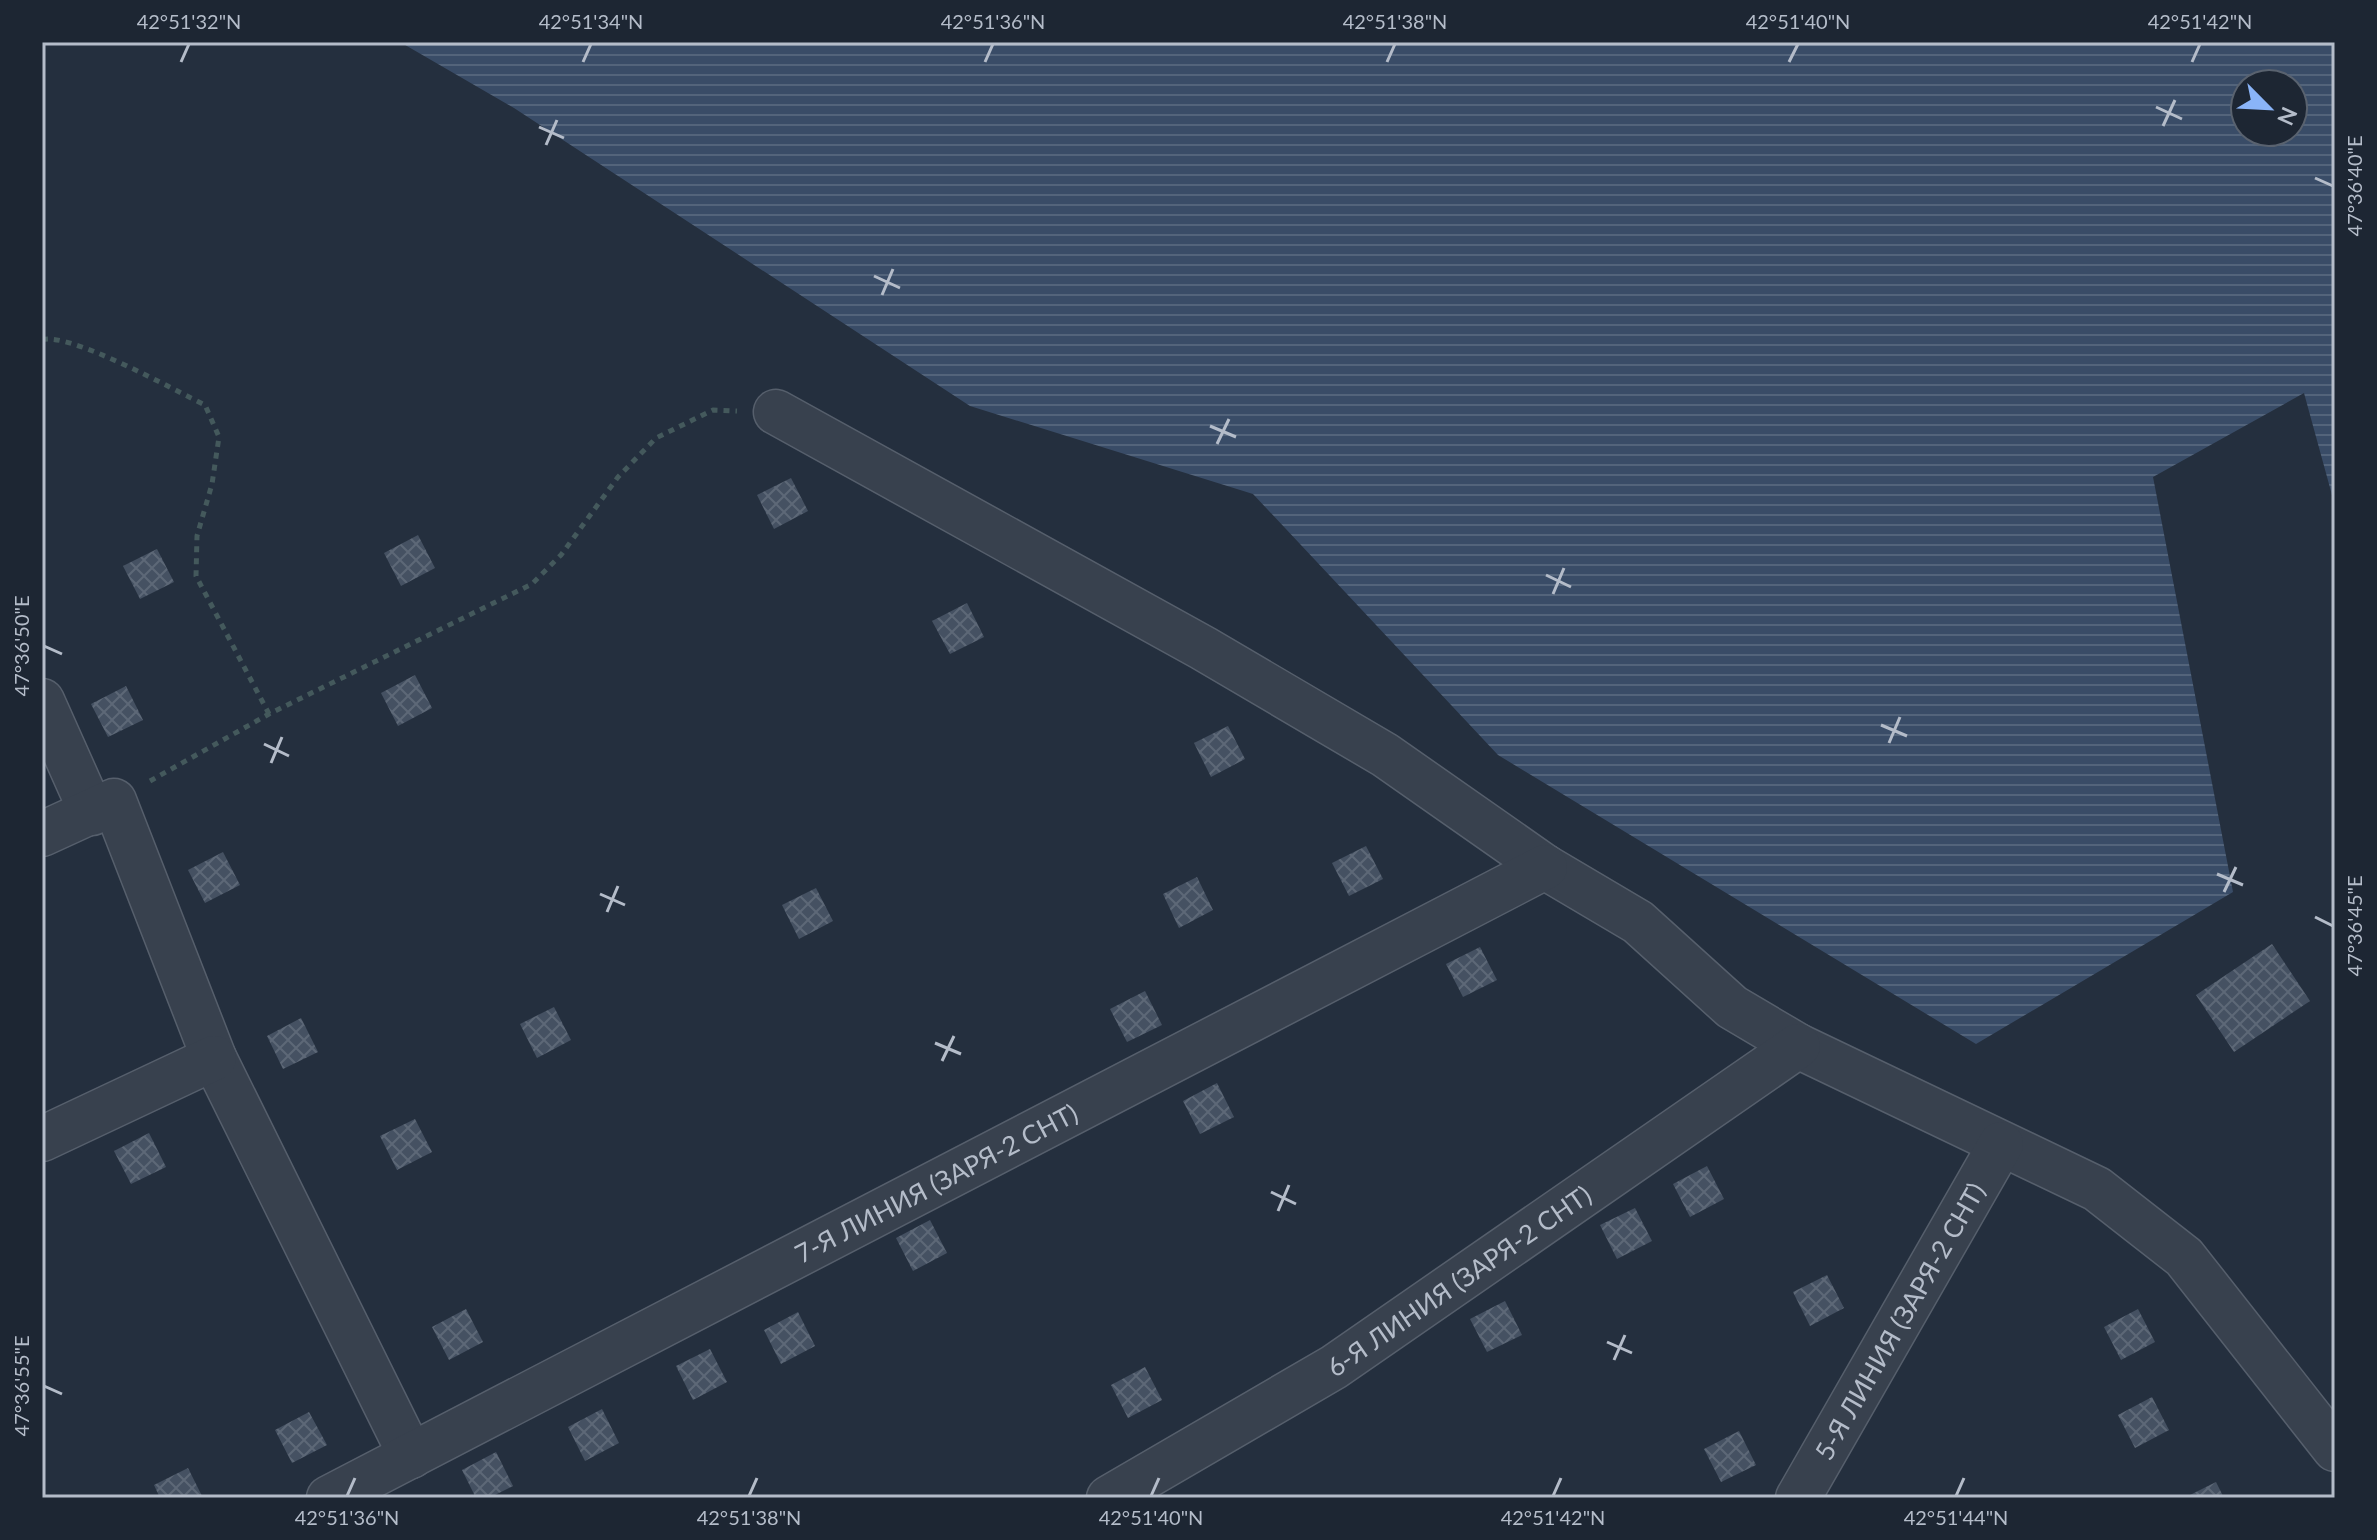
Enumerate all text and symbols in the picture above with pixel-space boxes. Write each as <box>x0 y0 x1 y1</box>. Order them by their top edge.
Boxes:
text: 42°51'32"N <box>137 9 241 33</box>
text: 42°51'34"N <box>539 9 643 33</box>
text: 42°51'36"N <box>941 9 1045 33</box>
text: 42°51'38"N <box>1343 9 1447 33</box>
text: 42°51'40"N <box>1746 9 1850 33</box>
text: 42°51'42"N <box>2148 9 2252 33</box>
north arrow <box>2229 68 2309 148</box>
text: N <box>2272 103 2304 130</box>
text: 47°36'40"E <box>2342 136 2366 236</box>
text: 47°36'50"E <box>9 596 33 696</box>
text: 47°36'45"E <box>2342 876 2366 976</box>
street label: 7-Я ЛИНИЯ (ЗАРЯ-2 СНТ) <box>789 1096 1083 1270</box>
street label: 5-Я ЛИНИЯ (ЗАРЯ-2 СНТ) <box>1807 1177 1992 1465</box>
street label: 6-Я ЛИНИЯ (ЗАРЯ-2 СНТ) <box>1320 1178 1597 1383</box>
text: 47°36'55"E <box>9 1336 33 1436</box>
text: 42°51'36"N <box>295 1505 399 1529</box>
text: 42°51'38"N <box>697 1505 801 1529</box>
text: 42°51'40"N <box>1099 1505 1203 1529</box>
text: 42°51'42"N <box>1501 1505 1605 1529</box>
text: 42°51'44"N <box>1904 1505 2008 1529</box>

